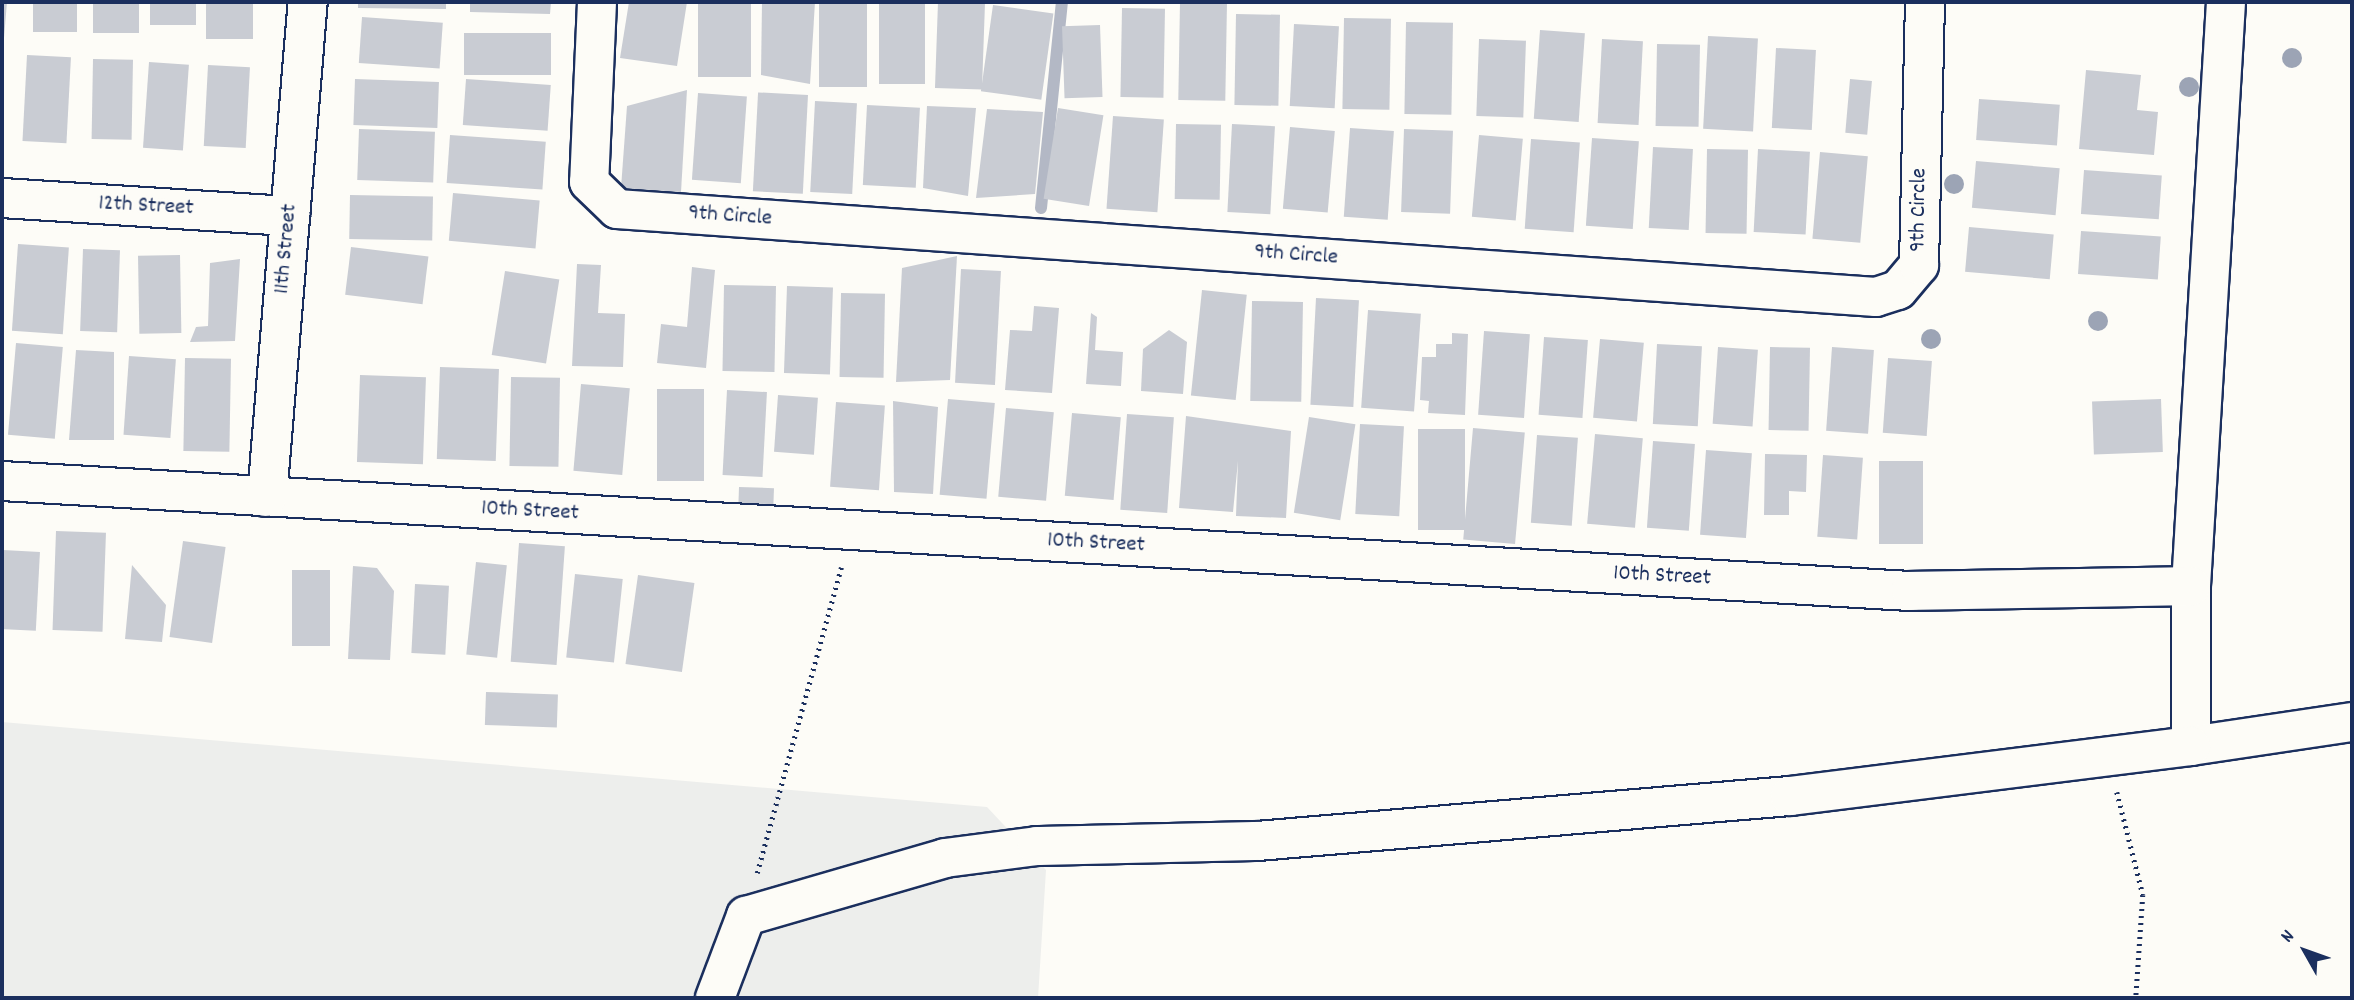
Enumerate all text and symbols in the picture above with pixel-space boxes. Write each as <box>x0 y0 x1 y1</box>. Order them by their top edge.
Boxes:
street label: 9th Circle <box>1905 168 1935 252</box>
street label: 12th Street <box>98 191 194 223</box>
street label: 9th Circle <box>687 200 773 234</box>
street label: 11th Street <box>269 203 305 295</box>
street label: 9th Circle <box>1253 239 1339 273</box>
street label: 10th Street <box>480 496 580 528</box>
street label: 10th Street <box>1046 528 1146 560</box>
street label: 10th Street <box>1612 561 1712 593</box>
north arrow <box>2270 916 2340 986</box>
text: N <box>2275 925 2302 949</box>

